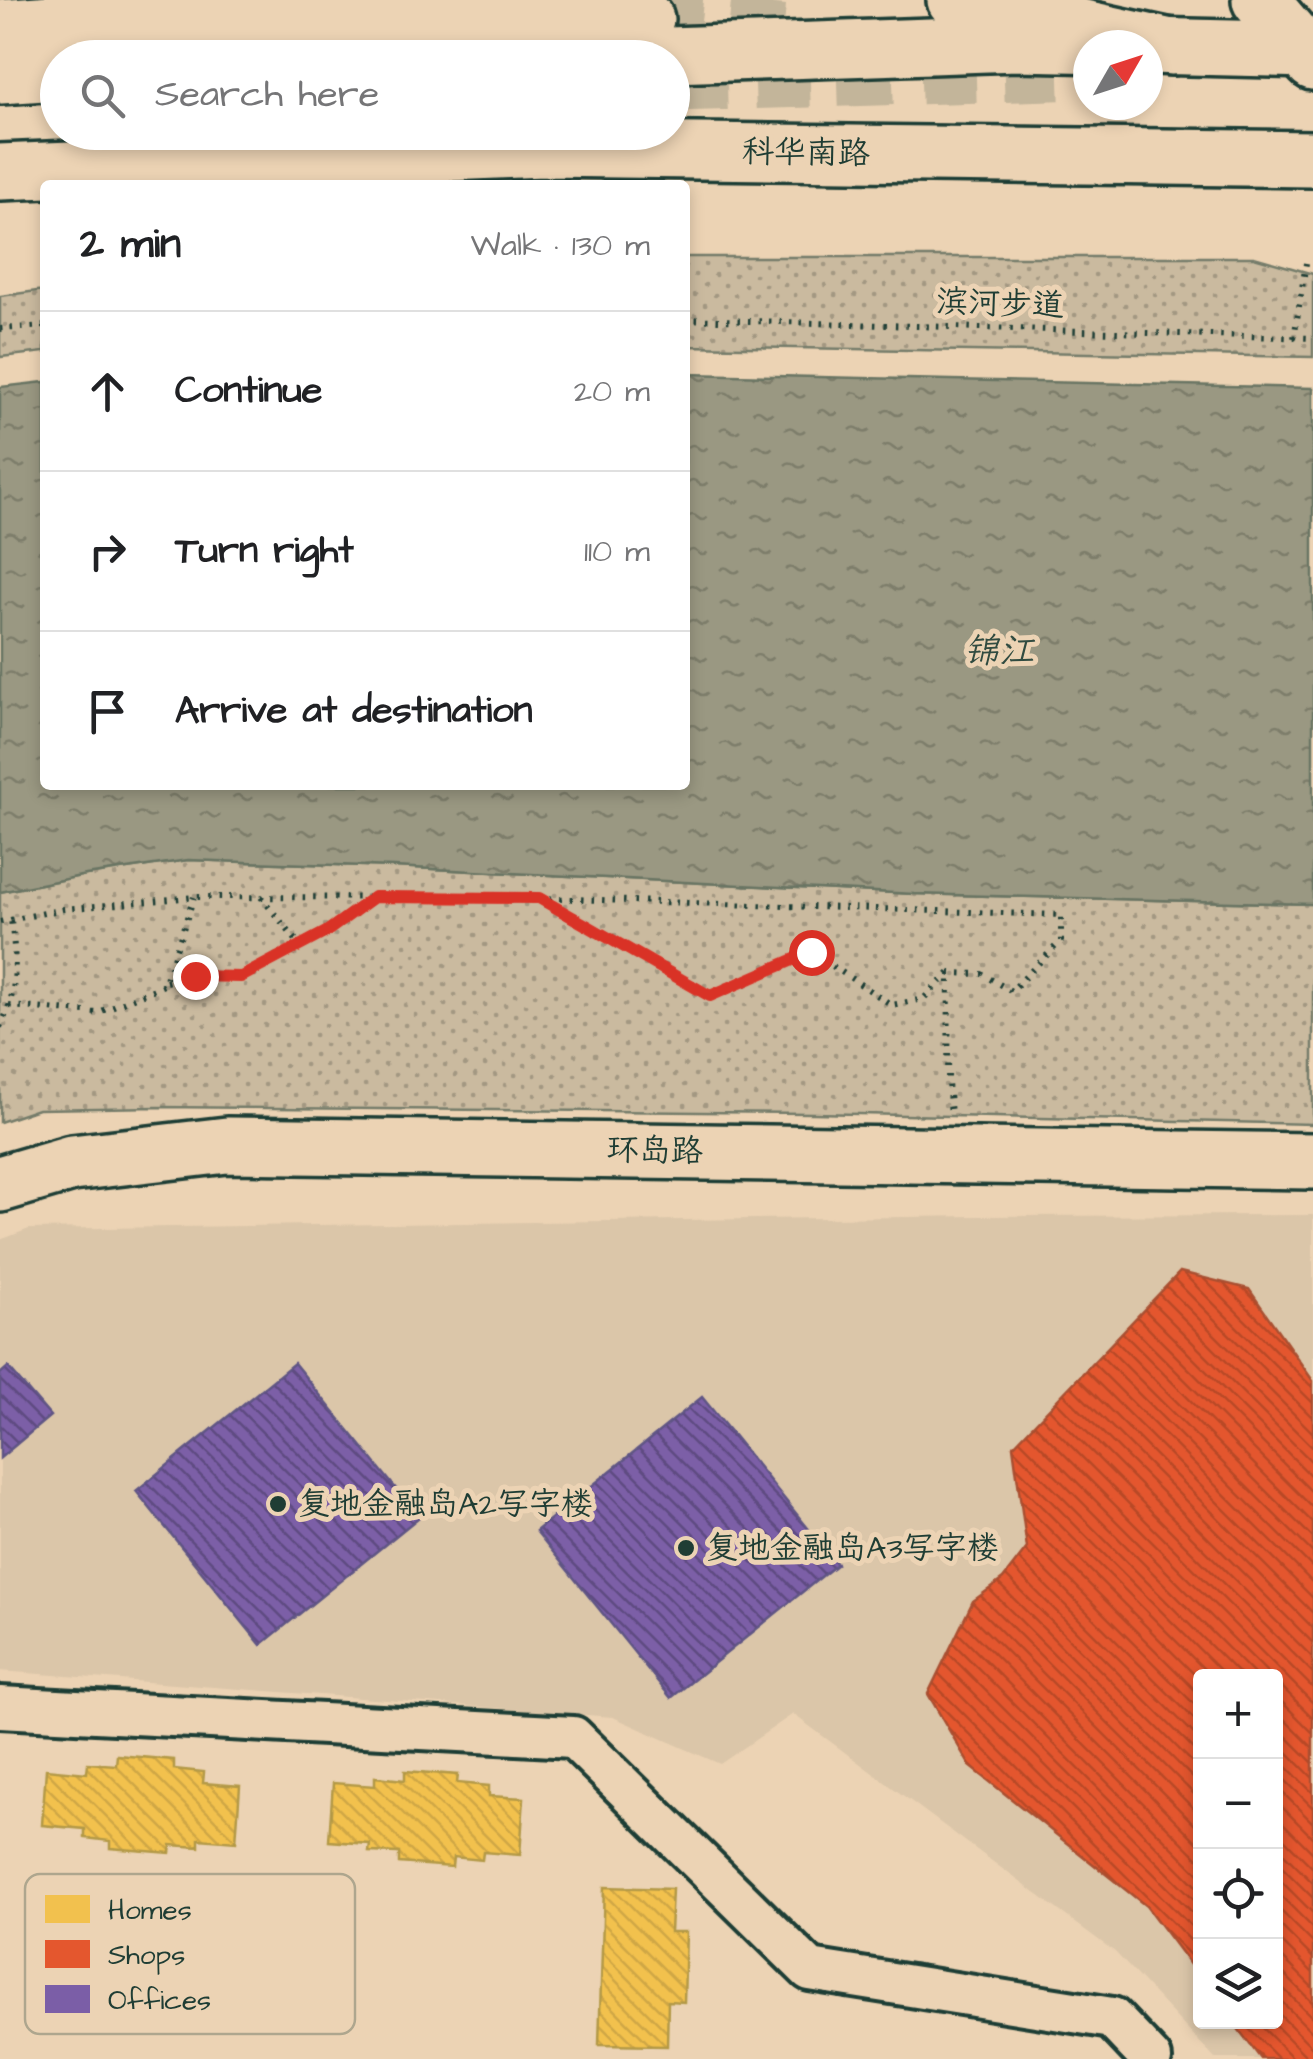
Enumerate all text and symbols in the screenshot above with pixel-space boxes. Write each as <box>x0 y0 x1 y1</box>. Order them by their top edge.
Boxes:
north arrow <box>1073 30 1163 120</box>
search box <box>40 40 690 150</box>
icon: search <box>75 68 130 123</box>
text: Search here <box>155 69 379 121</box>
street label: 科华南路 <box>742 129 870 177</box>
text: 2 min <box>80 216 181 274</box>
text: Walk · 130 m <box>471 223 650 268</box>
street label: 滨河步道 <box>935 279 1065 329</box>
icon: ahead <box>80 364 135 419</box>
text: Continue <box>175 365 322 417</box>
text: 20 m <box>574 369 650 414</box>
icon: right <box>80 524 135 579</box>
text: Turn right <box>175 525 354 577</box>
text: 110 m <box>584 529 650 574</box>
water label: 锦江 <box>964 627 1036 676</box>
icon: arrive <box>80 684 135 739</box>
text: Arrive at destination <box>175 685 532 737</box>
route start <box>789 930 835 976</box>
route end <box>173 954 219 1000</box>
street label: 环岛路 <box>607 1128 703 1174</box>
place label: 复地金融岛A2写字楼 <box>298 1482 593 1527</box>
marker: 复地金融岛A2写字楼 <box>267 1493 289 1515</box>
place label: 复地金融岛A3写字楼 <box>706 1526 999 1571</box>
marker: 复地金融岛A3写字楼 <box>675 1537 697 1559</box>
map controls <box>1193 1669 1283 2029</box>
button: + <box>1193 1669 1283 1759</box>
button: − <box>1193 1759 1283 1849</box>
button: locate <box>1193 1849 1283 1939</box>
legend <box>25 1874 355 2034</box>
text: Homes <box>108 1891 192 1930</box>
text: Shops <box>108 1936 185 1975</box>
button: layers <box>1193 1939 1283 2029</box>
text: Offices <box>108 1981 211 2020</box>

